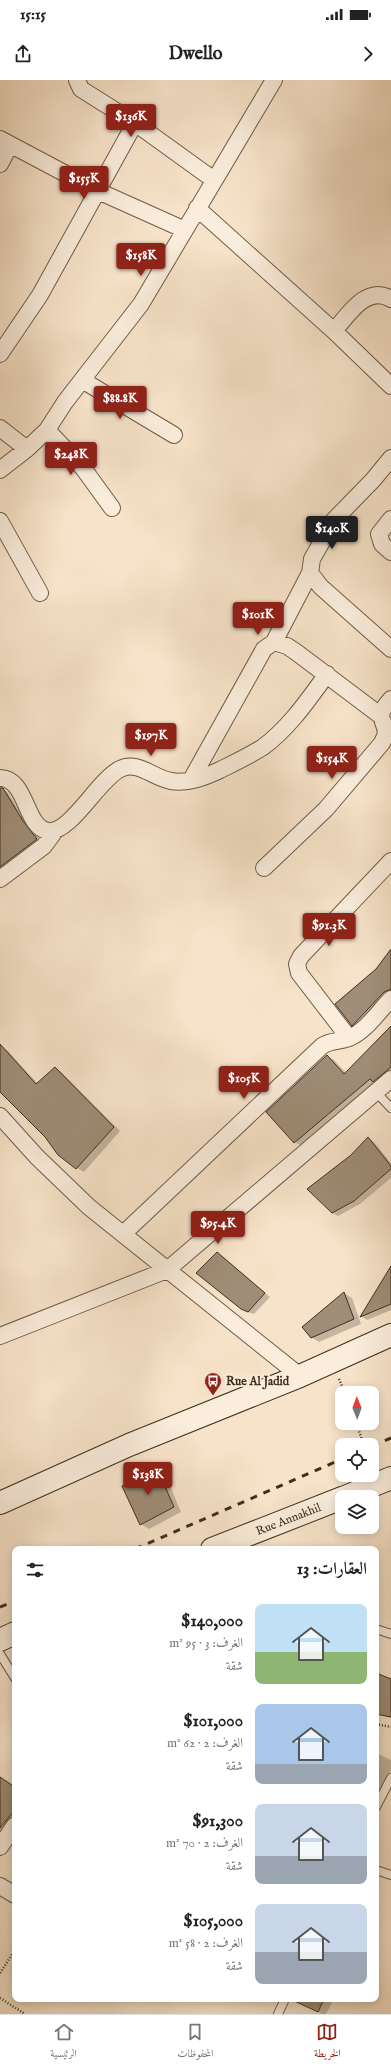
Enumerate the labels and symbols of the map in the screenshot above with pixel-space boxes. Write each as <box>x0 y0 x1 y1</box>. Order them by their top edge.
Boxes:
pin: $136K <box>103 104 159 138</box>
pin: $155K <box>56 166 112 200</box>
pin: $158K <box>113 243 169 277</box>
pin: $88.8K <box>87 386 153 420</box>
pin: $248K <box>43 442 99 476</box>
pin: $140K <box>304 516 360 550</box>
pin: $101K <box>230 602 286 636</box>
pin: $197K <box>123 723 179 757</box>
pin: $154K <box>304 746 360 780</box>
pin: $91.3K <box>296 913 362 947</box>
pin: $105K <box>216 1066 272 1100</box>
pin: $95.4K <box>185 1211 251 1245</box>
bus stop icon: Rue Al Jadid <box>203 1371 223 1396</box>
place label: Rue Al Jadid <box>226 1374 290 1390</box>
north arrow <box>335 1386 379 1430</box>
pin: $138K <box>120 1462 176 1496</box>
street label: Rue Annakhil <box>254 1499 324 1539</box>

